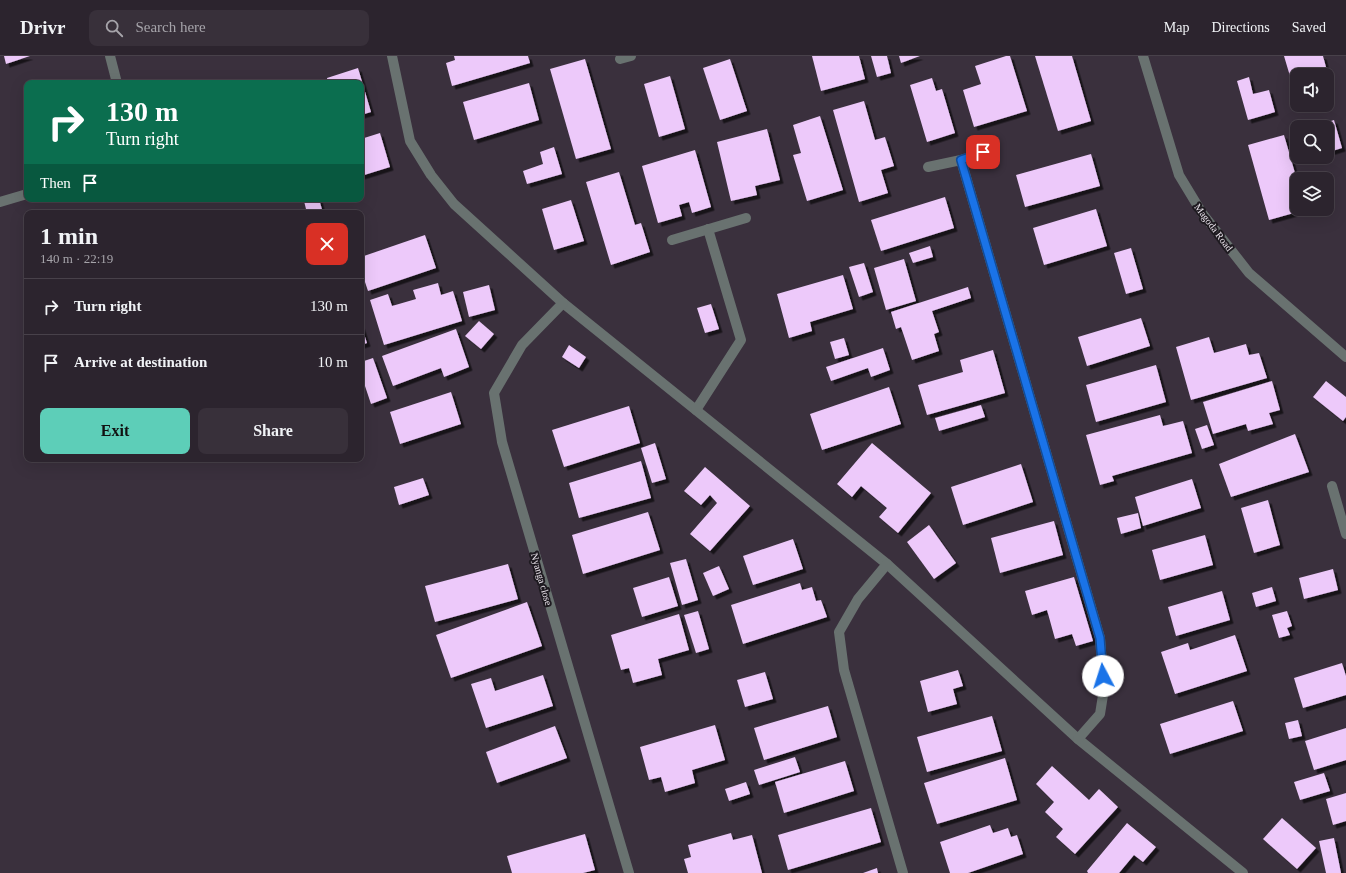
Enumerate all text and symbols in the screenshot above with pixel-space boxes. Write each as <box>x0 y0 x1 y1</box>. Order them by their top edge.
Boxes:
search box <box>89 10 369 46</box>
text: Drivr <box>20 17 65 38</box>
icon: search <box>103 17 125 39</box>
text: Search here <box>135 19 206 35</box>
text: Map <box>1164 20 1189 35</box>
text: Directions <box>1211 20 1270 35</box>
text: Saved <box>1292 20 1326 35</box>
map controls <box>1290 68 1334 216</box>
button: sound <box>1290 68 1334 112</box>
icon: right <box>40 96 92 148</box>
text: 130 m <box>106 96 178 127</box>
button: search <box>1290 120 1334 164</box>
text: Turn right <box>106 129 179 149</box>
pin <box>966 135 1000 169</box>
icon: arrive <box>972 141 994 163</box>
icon: arrive <box>79 172 101 194</box>
button: layers <box>1290 172 1334 216</box>
text: Then <box>40 175 71 191</box>
street label: Magoda Road <box>1192 201 1235 253</box>
text: 1 min <box>40 223 98 249</box>
button: close <box>306 223 348 265</box>
text: 140 m · 22:19 <box>40 251 113 266</box>
icon: right <box>40 296 62 318</box>
text: Turn right <box>74 298 141 314</box>
text: 130 m <box>310 298 348 314</box>
icon: arrive <box>40 352 62 374</box>
text: Arrive at destination <box>74 354 207 370</box>
text: 10 m <box>318 354 348 370</box>
button: Exit <box>40 408 190 454</box>
button: Share <box>198 408 348 454</box>
street label: Nyanga close <box>529 552 554 607</box>
position arrow <box>1082 655 1124 697</box>

